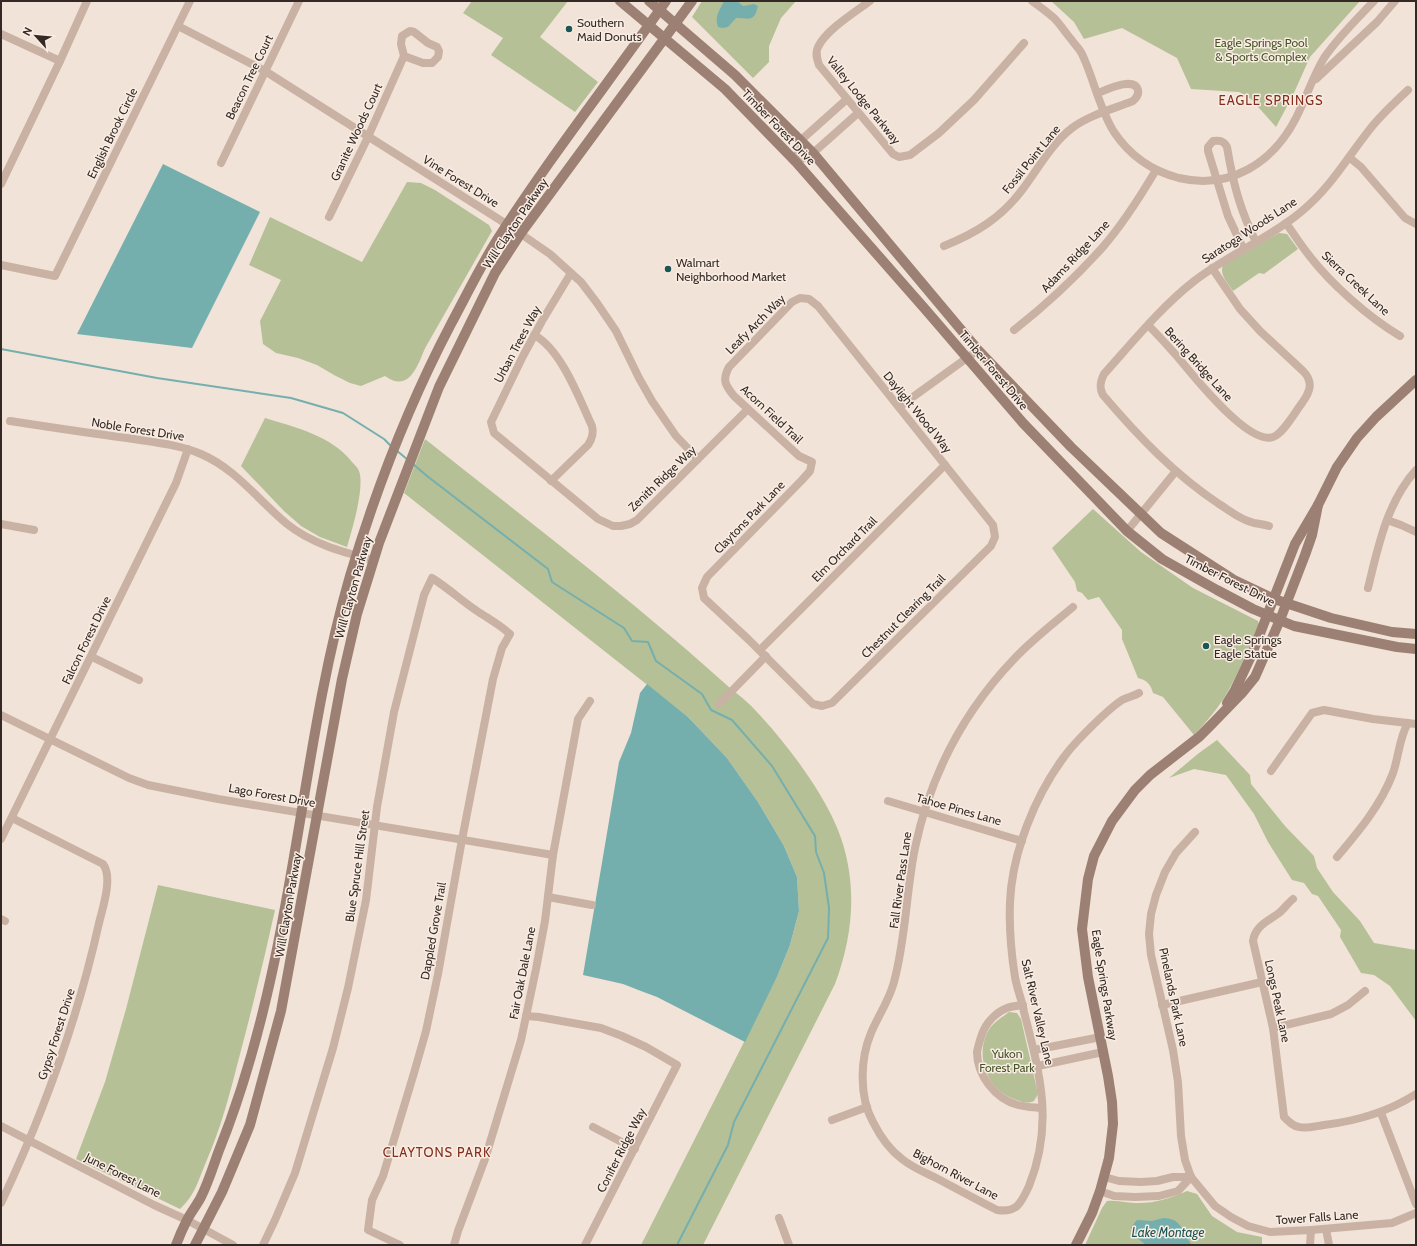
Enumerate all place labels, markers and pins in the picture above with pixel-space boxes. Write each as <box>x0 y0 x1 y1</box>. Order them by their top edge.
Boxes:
place label: Southern Maid Donuts <box>577 15 642 44</box>
marker: Southern Maid Donuts <box>564 24 574 34</box>
place label: Walmart Neighborhood Market <box>676 255 786 284</box>
marker: Walmart Neighborhood Market <box>663 264 673 274</box>
place label: Eagle Springs Eagle Statue <box>1214 632 1282 661</box>
marker: Eagle Springs Eagle Statue <box>1201 641 1211 651</box>

